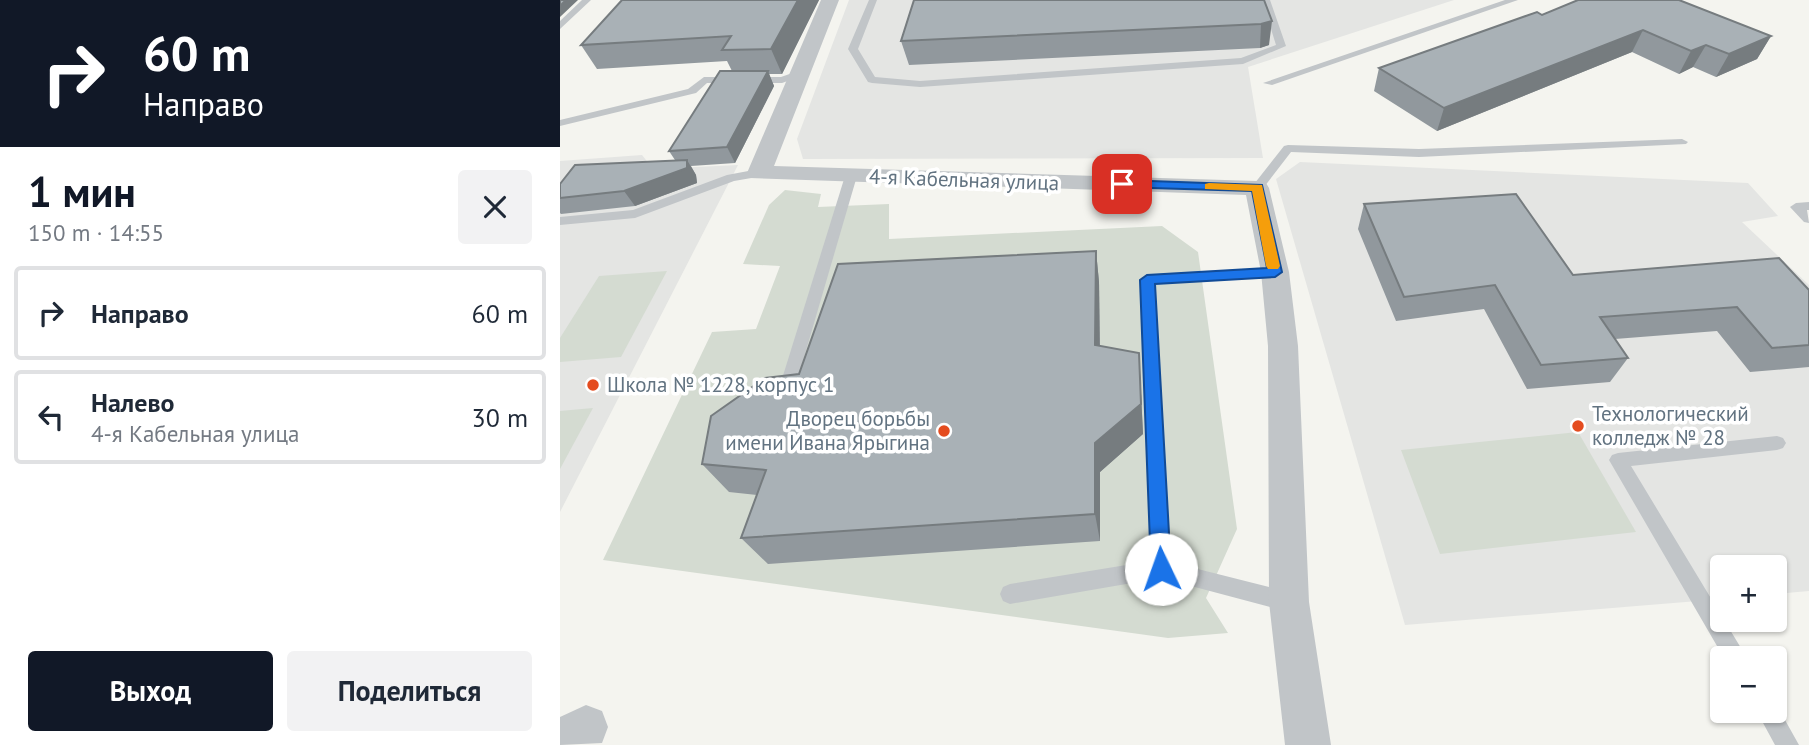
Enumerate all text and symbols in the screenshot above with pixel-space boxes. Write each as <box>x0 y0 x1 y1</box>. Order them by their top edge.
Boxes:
text: 60 m <box>143 21 250 85</box>
icon: right <box>28 28 119 119</box>
text: Направо <box>143 83 264 125</box>
pin <box>1092 154 1152 214</box>
street label: 4-я Кабельная улица <box>868 163 1060 196</box>
text: 1 мин <box>28 164 136 219</box>
icon: arrive <box>1103 165 1141 203</box>
button: close <box>458 170 532 244</box>
text: 150 m · 14:55 <box>28 218 164 247</box>
icon: right <box>32 294 70 332</box>
text: Направо <box>91 297 189 330</box>
text: 60 m <box>472 297 528 330</box>
place label: Школа № 1228, корпус 1 <box>607 371 834 398</box>
marker: Школа № 1228, корпус 1 <box>585 377 601 393</box>
text: Налево <box>91 386 175 419</box>
icon: left <box>32 398 70 436</box>
place label: Технологический колледж № 28 <box>1592 400 1749 451</box>
text: 30 m <box>472 401 528 434</box>
place label: Дворец борьбы имени Ивана Ярыгина <box>725 405 930 456</box>
marker: Технологический колледж № 28 <box>1570 418 1586 434</box>
text: 4-я Кабельная улица <box>91 419 300 448</box>
marker: Дворец борьбы имени Ивана Ярыгина <box>936 423 952 439</box>
position arrow <box>1124 532 1198 606</box>
map controls <box>1710 555 1787 723</box>
button: + <box>1710 555 1787 632</box>
button: − <box>1710 646 1787 723</box>
button: Выход <box>28 651 273 731</box>
button: Поделиться <box>287 651 532 731</box>

